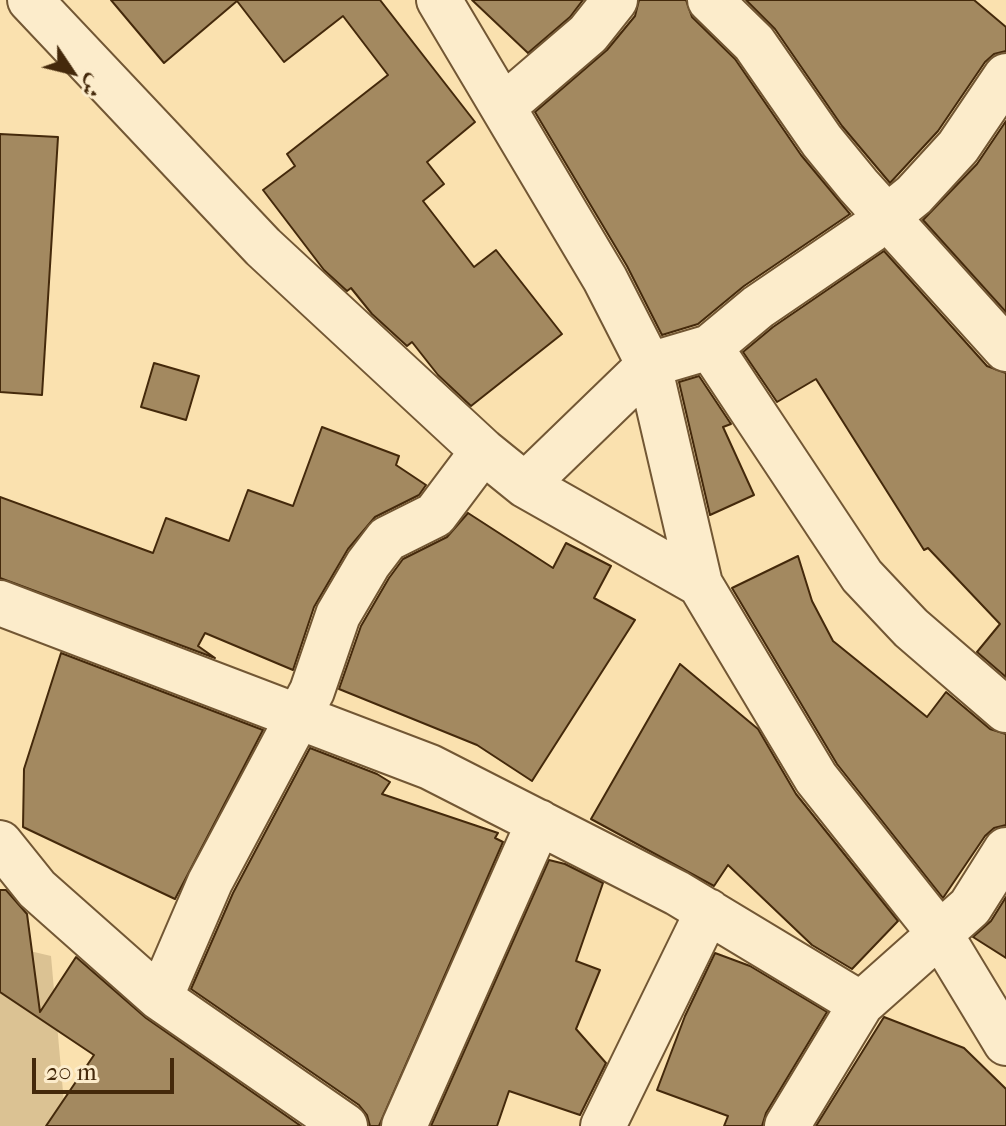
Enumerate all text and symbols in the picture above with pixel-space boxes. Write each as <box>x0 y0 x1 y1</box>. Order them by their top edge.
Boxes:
north arrow <box>32 32 112 112</box>
text: ش <box>75 69 109 102</box>
scale bar <box>36 1042 178 1092</box>
text: 20 m <box>46 1058 97 1086</box>

